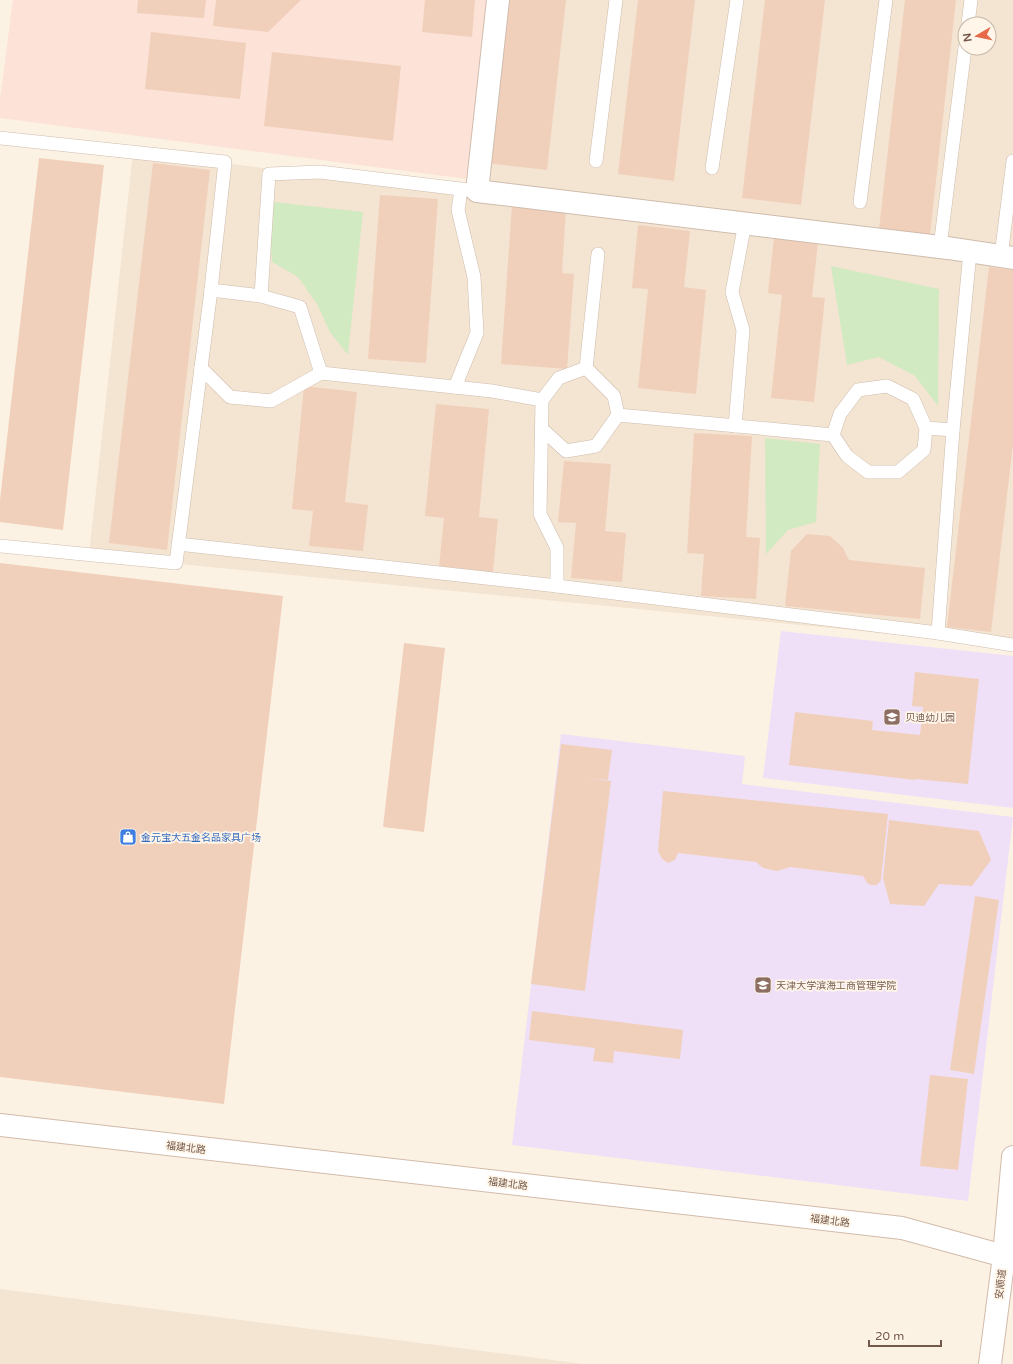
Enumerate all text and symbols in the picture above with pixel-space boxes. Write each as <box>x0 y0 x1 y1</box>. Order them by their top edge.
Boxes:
north arrow <box>957 16 997 56</box>
text: N <box>961 32 975 43</box>
school or university icon: 贝迪幼儿园 <box>882 707 902 727</box>
place label: 贝迪幼儿园 <box>905 712 955 724</box>
shop icon: 金元宝大五金名品家具广场 <box>118 827 138 847</box>
place label: 金元宝大五金名品家具广场 <box>141 832 261 844</box>
school or university icon: 天津大学滨海工商管理学院 <box>753 975 773 995</box>
place label: 天津大学滨海工商管理学院 <box>776 980 896 992</box>
street label: 福建北路 <box>165 1140 206 1156</box>
street label: 福建北路 <box>487 1176 528 1192</box>
street label: 福建北路 <box>809 1213 850 1229</box>
street label: 安顺道 <box>993 1269 1009 1300</box>
scale bar <box>869 1322 941 1348</box>
text: 20 m <box>875 1329 904 1343</box>

